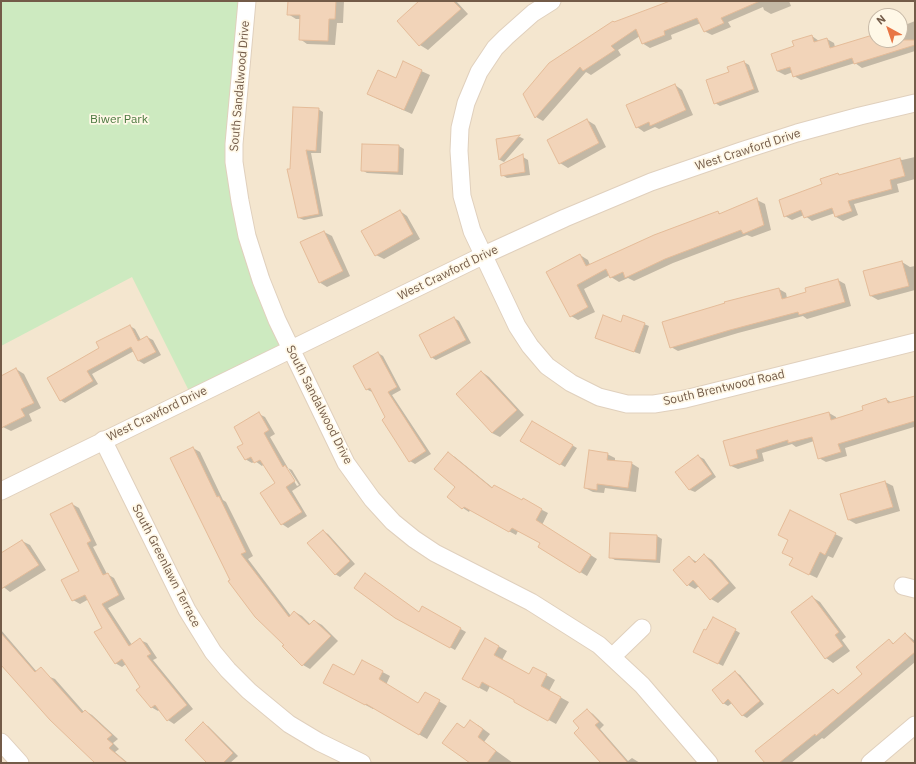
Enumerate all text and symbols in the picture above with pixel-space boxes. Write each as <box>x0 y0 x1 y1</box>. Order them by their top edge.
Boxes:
north arrow <box>868 8 908 48</box>
text: N <box>873 12 888 27</box>
street label: South Sandalwood Drive <box>227 20 253 152</box>
park label: Biwer Park <box>90 113 148 127</box>
street label: West Crawford Drive <box>694 126 802 174</box>
street label: West Crawford Drive <box>395 242 501 304</box>
street label: South Sandalwood Drive <box>283 343 355 467</box>
street label: South Brentwood Road <box>662 367 786 409</box>
street label: West Crawford Drive <box>104 383 210 445</box>
street label: South Greenlawn Terrace <box>129 502 203 630</box>

